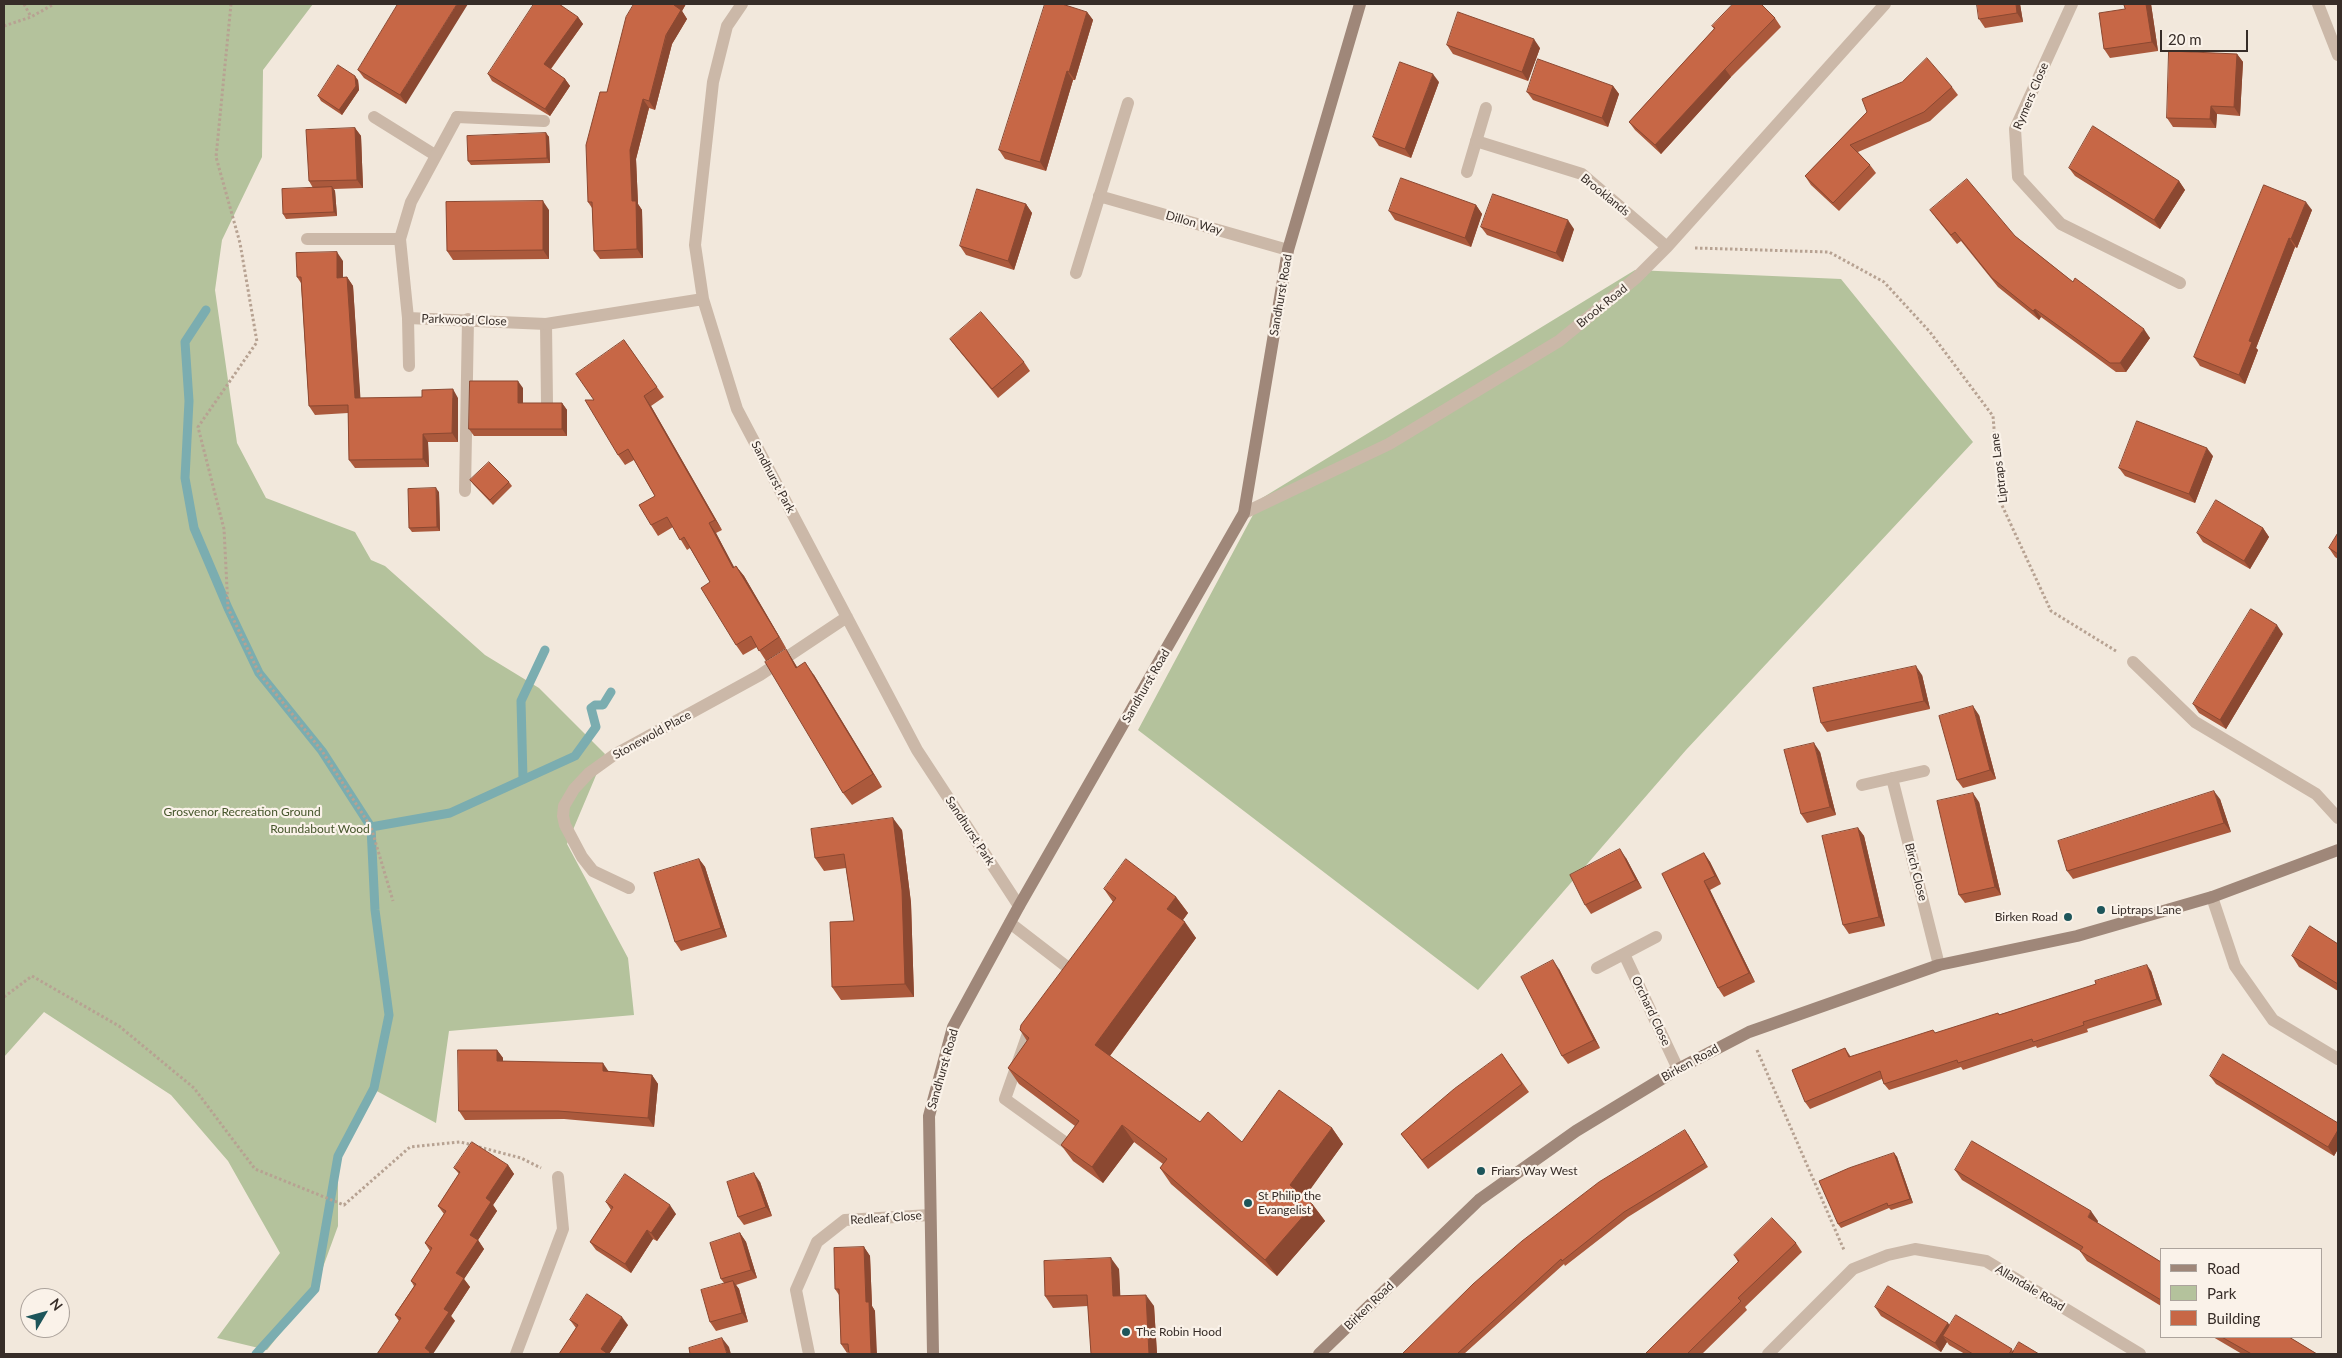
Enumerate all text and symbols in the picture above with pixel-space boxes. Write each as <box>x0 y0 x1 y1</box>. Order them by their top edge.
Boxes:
scale bar <box>2162 20 2250 52</box>
text: 20 m <box>2168 30 2202 48</box>
street label: Rymers Close <box>2010 60 2052 132</box>
street label: Brooklands <box>1578 171 1632 219</box>
street label: Dillon Way <box>1164 208 1224 238</box>
street label: Sandhurst Road <box>1267 253 1295 337</box>
street label: Brook Road <box>1574 281 1630 331</box>
street label: Parkwood Close <box>421 311 507 329</box>
street label: Liptraps Lane <box>1988 432 2010 504</box>
street label: Sandhurst Park <box>748 439 798 515</box>
street label: Sandhurst Road <box>1119 647 1173 725</box>
street label: Stonewold Place <box>610 708 694 762</box>
street label: Sandhurst Park <box>942 794 998 868</box>
park label: Grosvenor Recreation Ground <box>163 805 321 819</box>
park label: Roundabout Wood <box>270 822 370 836</box>
street label: Birch Close <box>1902 841 1930 903</box>
place label: Liptraps Lane <box>2111 903 2181 917</box>
marker: Liptraps Lane <box>2095 904 2107 916</box>
place label: Birken Road <box>1995 910 2058 924</box>
marker: Birken Road <box>2062 911 2074 923</box>
street label: Orchard Close <box>1629 974 1673 1048</box>
street label: Sandhurst Road <box>925 1027 961 1111</box>
street label: Birken Road <box>1659 1041 1721 1085</box>
place label: Friars Way West <box>1491 1164 1577 1178</box>
marker: Friars Way West <box>1475 1165 1487 1177</box>
place label: St Philip the Evangelist <box>1258 1189 1321 1217</box>
marker: St Philip the Evangelist <box>1242 1197 1254 1209</box>
street label: Redleaf Close <box>850 1208 922 1228</box>
legend <box>2160 1248 2322 1338</box>
text: Road <box>2207 1259 2240 1277</box>
street label: Allandale Road <box>1993 1262 2067 1314</box>
street label: Birken Road <box>1341 1279 1397 1333</box>
text: Park <box>2207 1284 2236 1302</box>
north arrow <box>20 1288 70 1338</box>
text: N <box>47 1295 67 1314</box>
text: Building <box>2207 1309 2260 1327</box>
place label: The Robin Hood <box>1136 1325 1222 1339</box>
marker: The Robin Hood <box>1120 1326 1132 1338</box>

